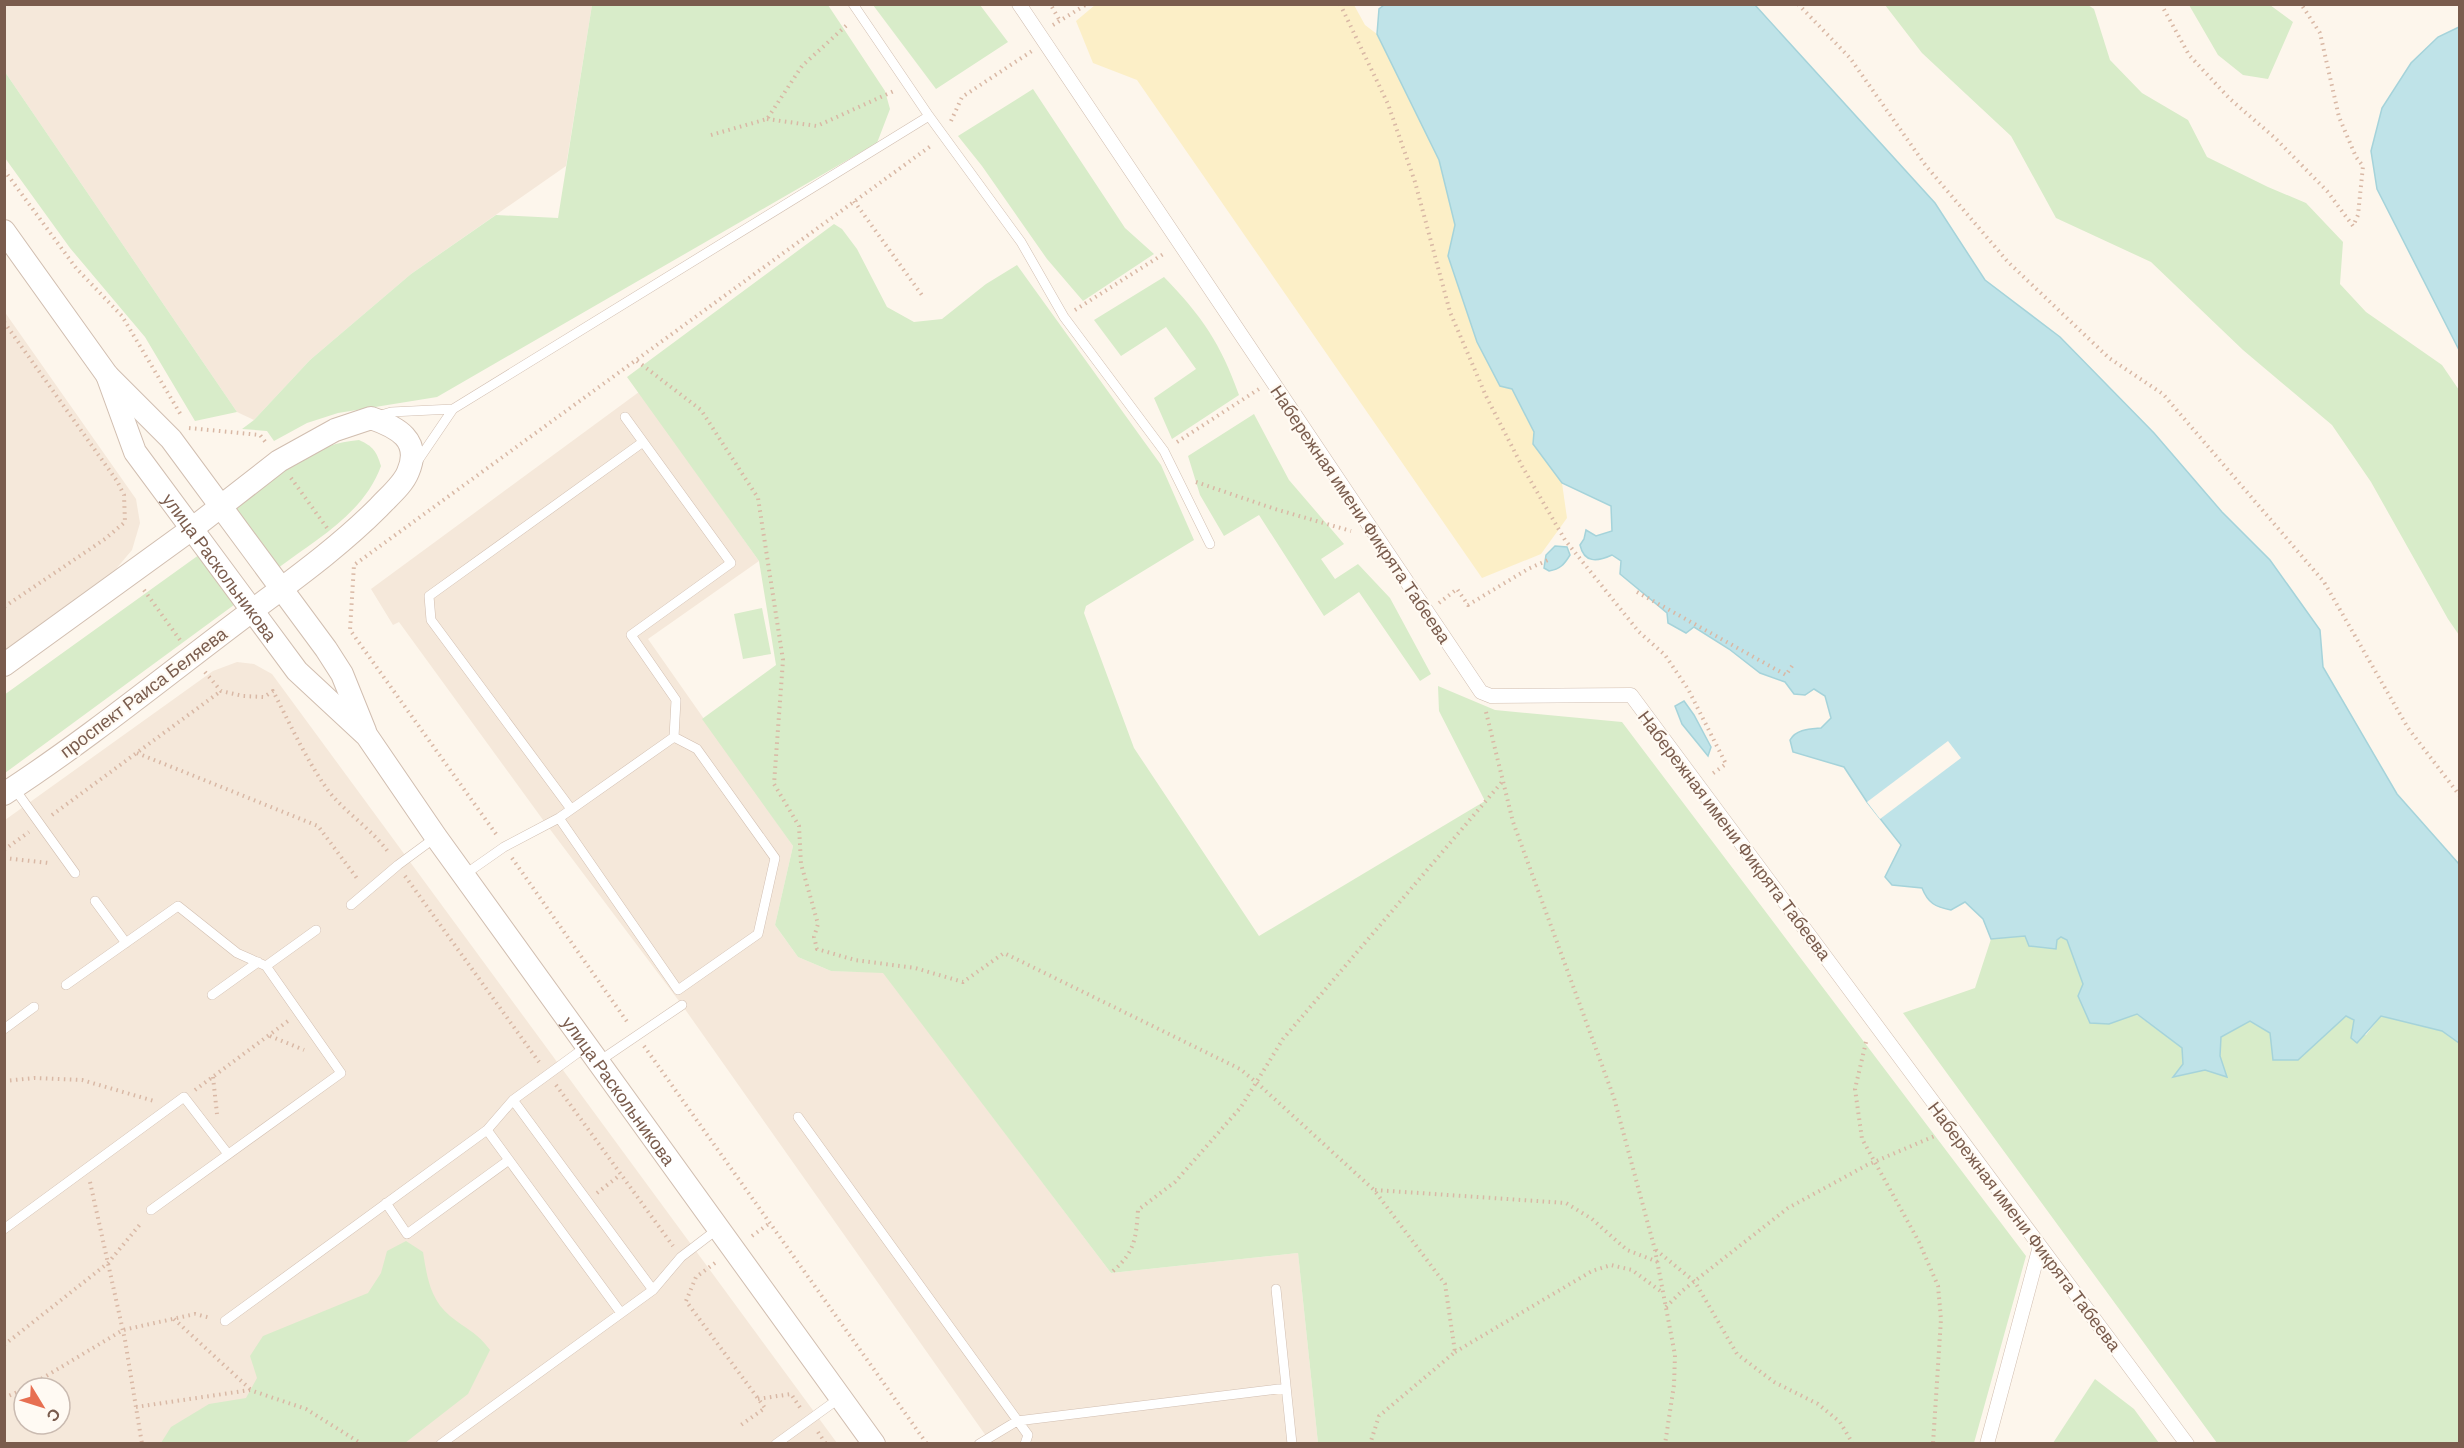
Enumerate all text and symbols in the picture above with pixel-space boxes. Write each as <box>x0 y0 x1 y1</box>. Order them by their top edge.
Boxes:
street label: Набережная имени Фикрята Табеева <box>1266 381 1456 648</box>
street label: улица Раскольникова <box>158 489 283 646</box>
street label: проспект Раиса Беляева <box>55 621 232 762</box>
street label: Набережная имени Фикрята Табеева <box>1634 706 1837 965</box>
street label: улица Раскольникова <box>558 1012 681 1170</box>
street label: Набережная имени Фикрята Табеева <box>1924 1097 2127 1356</box>
north arrow <box>12 1376 72 1436</box>
text: С <box>43 1405 65 1426</box>

